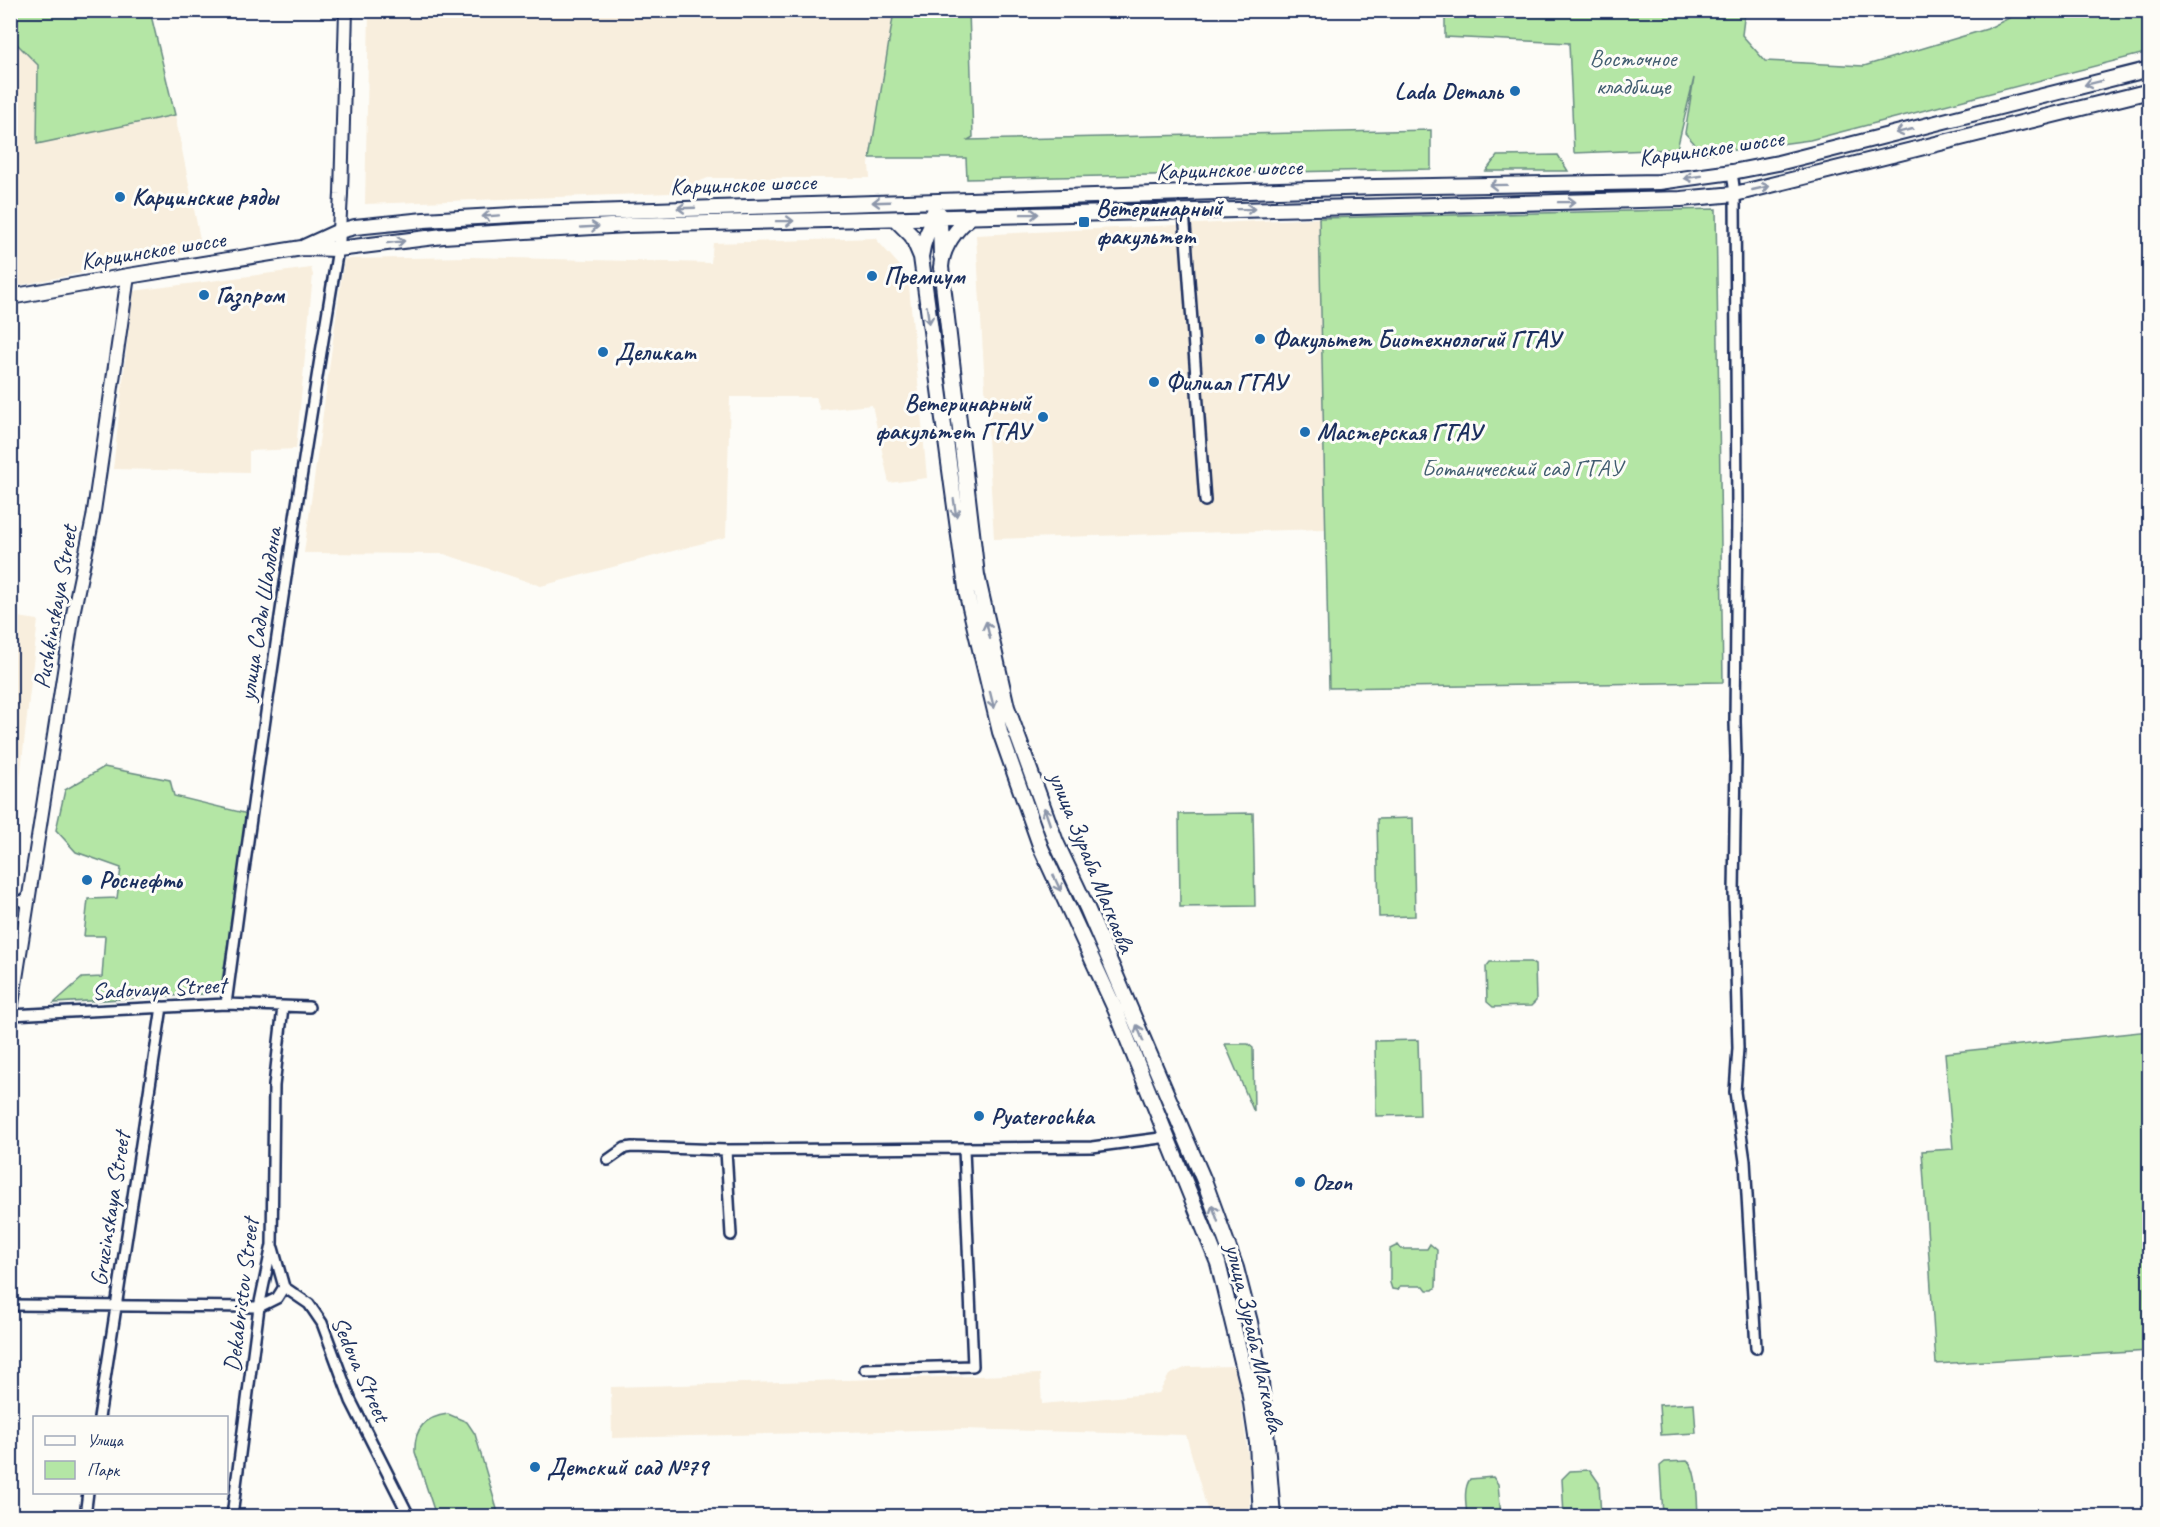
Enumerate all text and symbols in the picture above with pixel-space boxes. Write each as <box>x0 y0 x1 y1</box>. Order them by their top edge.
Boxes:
park label: Восточное кладбище <box>1590 43 1679 101</box>
place label: Lada Dеталь <box>1394 76 1505 106</box>
one-way arrow <box>2084 78 2103 90</box>
marker: Lada Dеталь <box>1508 84 1522 98</box>
street label: Карцинское шоссе <box>1637 123 1788 173</box>
one-way arrow <box>1895 125 1914 137</box>
street label: Карцинское шоссе <box>1156 151 1305 187</box>
street label: Карцинское шоссе <box>670 166 819 202</box>
one-way arrow <box>1684 172 1703 183</box>
one-way arrow <box>1489 179 1509 191</box>
one-way arrow <box>1751 181 1770 193</box>
place label: Карцинские ряды <box>132 182 280 212</box>
marker: Карцинские ряды <box>113 190 127 204</box>
place label: Ветеринарный факультет <box>1096 193 1224 251</box>
one-way arrow <box>1557 196 1577 208</box>
one-way arrow <box>871 197 891 208</box>
one-way arrow <box>676 203 696 214</box>
one-way arrow <box>1236 204 1256 215</box>
one-way arrow <box>1020 209 1040 220</box>
one-way arrow <box>482 211 502 222</box>
one-way arrow <box>774 215 794 227</box>
marker: Ветеринарный факультет <box>1077 215 1091 229</box>
one-way arrow <box>580 221 600 232</box>
street label: Карцинское шоссе <box>79 223 230 276</box>
one-way arrow <box>385 237 405 248</box>
place label: Премиум <box>884 261 966 291</box>
marker: Премиум <box>865 269 879 283</box>
place label: Газпром <box>216 280 286 311</box>
marker: Газпром <box>197 288 211 302</box>
one-way arrow <box>922 305 933 325</box>
place label: Факультет Биотехнологий ГГАУ <box>1272 324 1564 354</box>
marker: Факультет Биотехнологий ГГАУ <box>1253 332 1267 346</box>
place label: Деликат <box>615 337 697 367</box>
marker: Деликат <box>596 345 610 359</box>
place label: Филиал ГГАУ <box>1166 367 1290 397</box>
marker: Филиал ГГАУ <box>1147 375 1161 389</box>
place label: Ветеринарный факультет ГГАУ <box>875 388 1034 446</box>
marker: Ветеринарный факультет ГГАУ <box>1036 410 1050 424</box>
place label: Мастерская ГГАУ <box>1317 417 1485 447</box>
marker: Мастерская ГГАУ <box>1298 425 1312 439</box>
park label: Ботанический сад ГГАУ <box>1422 453 1626 483</box>
one-way arrow <box>949 498 960 518</box>
street label: Pushkinskaya Street <box>26 521 84 691</box>
street label: улица Сады Шалдона <box>231 523 289 705</box>
one-way arrow <box>982 621 994 640</box>
one-way arrow <box>986 690 998 709</box>
street label: улица Зураба Магкаева <box>1041 765 1143 958</box>
one-way arrow <box>1040 807 1051 826</box>
place label: Роснефть <box>99 865 183 895</box>
marker: Роснефть <box>80 873 94 887</box>
one-way arrow <box>1052 874 1064 892</box>
street label: Sadovaya Street <box>91 969 230 1006</box>
one-way arrow <box>1134 1025 1145 1043</box>
place label: Pyaterochka <box>991 1101 1096 1131</box>
marker: Pyaterochka <box>972 1109 986 1123</box>
street label: Gruzinskaya Street <box>83 1127 137 1288</box>
place label: Ozon <box>1312 1167 1353 1197</box>
marker: Ozon <box>1293 1175 1307 1189</box>
one-way arrow <box>1209 1204 1220 1223</box>
street label: Dekabristov Street <box>217 1213 266 1374</box>
street label: улица Зураба Магкаева <box>1218 1239 1292 1437</box>
street label: Sedova Street <box>324 1312 398 1428</box>
legend <box>33 1416 228 1494</box>
text: Улица <box>87 1429 124 1451</box>
place label: Детский сад №79 <box>547 1452 710 1482</box>
text: Парк <box>87 1459 121 1481</box>
marker: Детский сад №79 <box>528 1460 542 1474</box>

